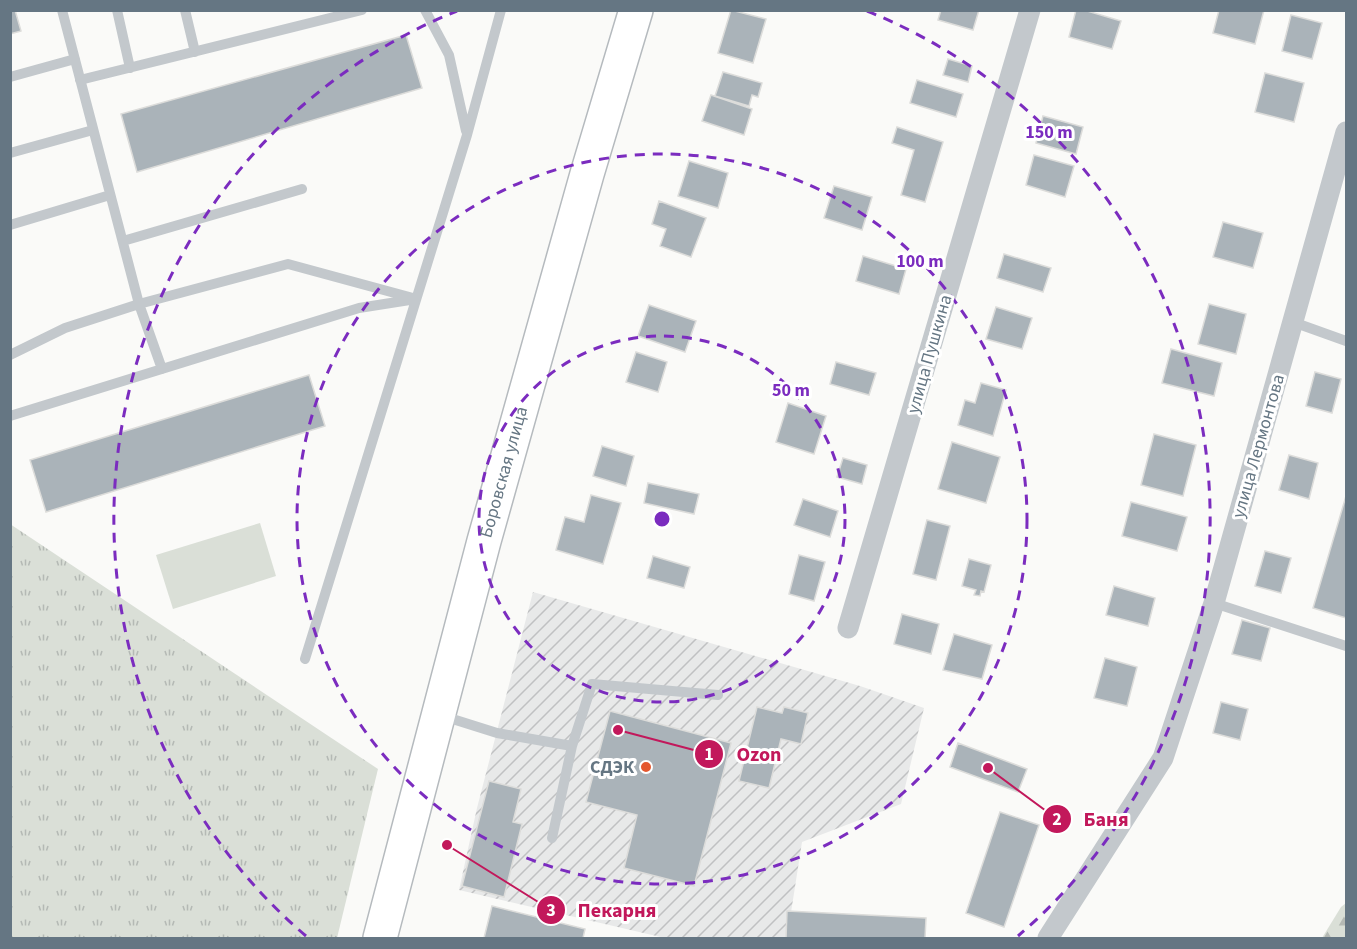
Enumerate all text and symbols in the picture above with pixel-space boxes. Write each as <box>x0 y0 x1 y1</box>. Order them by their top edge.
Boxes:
text: 150 m <box>1025 120 1073 145</box>
text: 100 m <box>896 249 944 274</box>
street label: улица Пушкина <box>901 292 958 416</box>
street label: улица Лермонтова <box>1226 371 1291 521</box>
text: 50 m <box>772 378 810 403</box>
street label: Боровская улица <box>474 404 534 541</box>
centre of rings <box>652 509 672 529</box>
callout: Ozon <box>694 735 793 773</box>
text: Ozon <box>737 741 781 769</box>
text: 1 <box>704 742 714 767</box>
place label: СДЭК <box>590 755 635 780</box>
marker: СДЭК <box>639 760 653 774</box>
callout: Баня <box>1042 800 1141 838</box>
text: Баня <box>1083 806 1129 834</box>
text: 2 <box>1052 807 1062 832</box>
callout: Пекарня <box>536 891 669 929</box>
text: Пекарня <box>578 897 656 925</box>
text: 3 <box>546 898 556 923</box>

